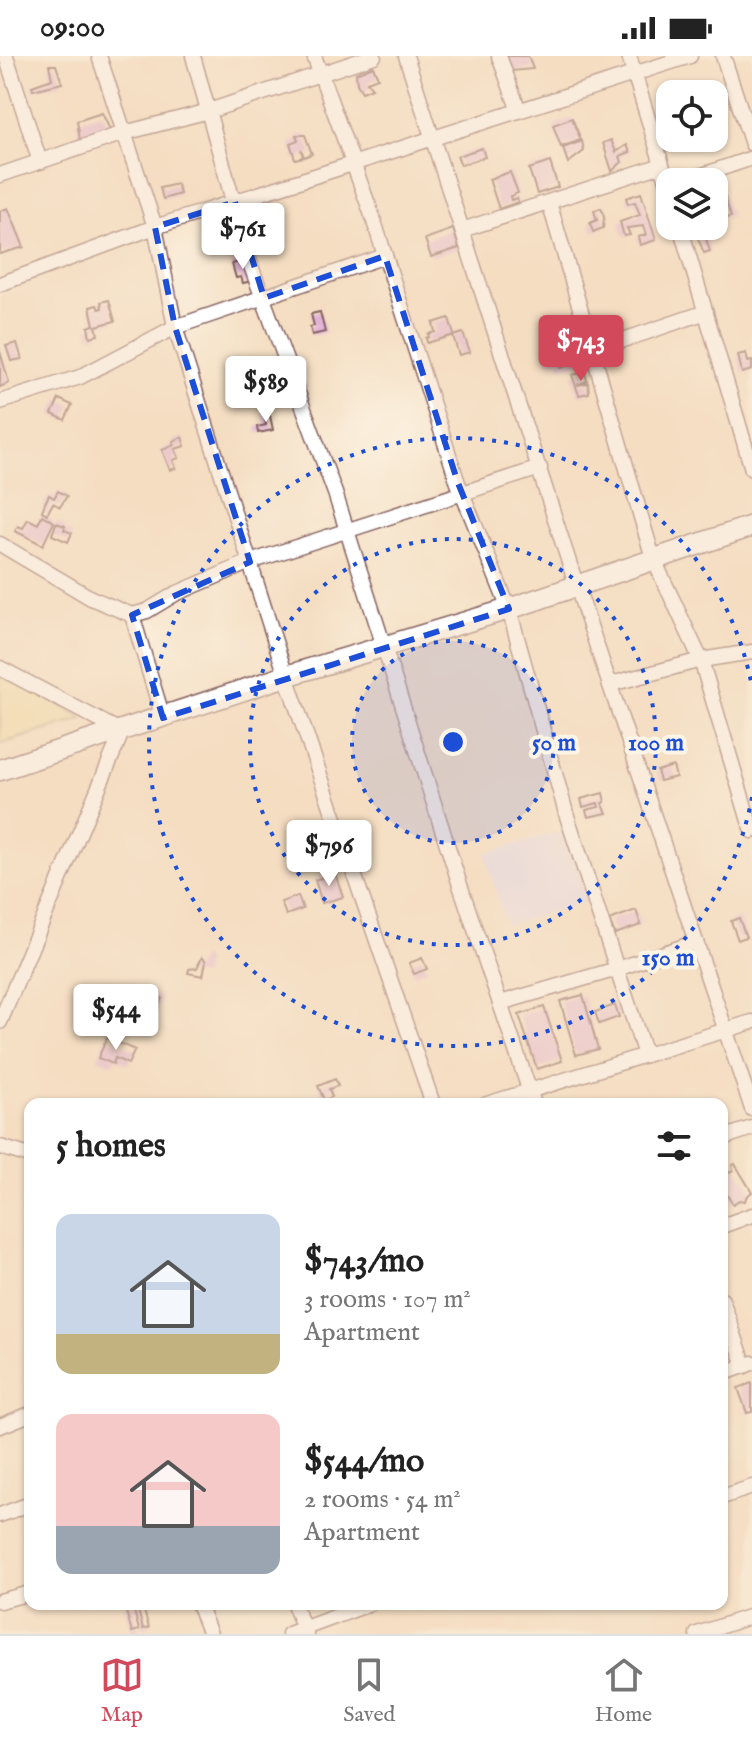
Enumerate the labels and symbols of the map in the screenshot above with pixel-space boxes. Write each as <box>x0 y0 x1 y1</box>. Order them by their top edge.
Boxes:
pin: $761 <box>196 203 290 271</box>
pin: $743 <box>534 315 628 383</box>
pin: $589 <box>219 356 313 424</box>
centre of rings <box>439 728 467 756</box>
text: 50 m <box>532 728 577 759</box>
text: 100 m <box>628 728 685 759</box>
pin: $796 <box>282 820 376 888</box>
text: 150 m <box>641 943 695 974</box>
pin: $544 <box>69 984 163 1052</box>

